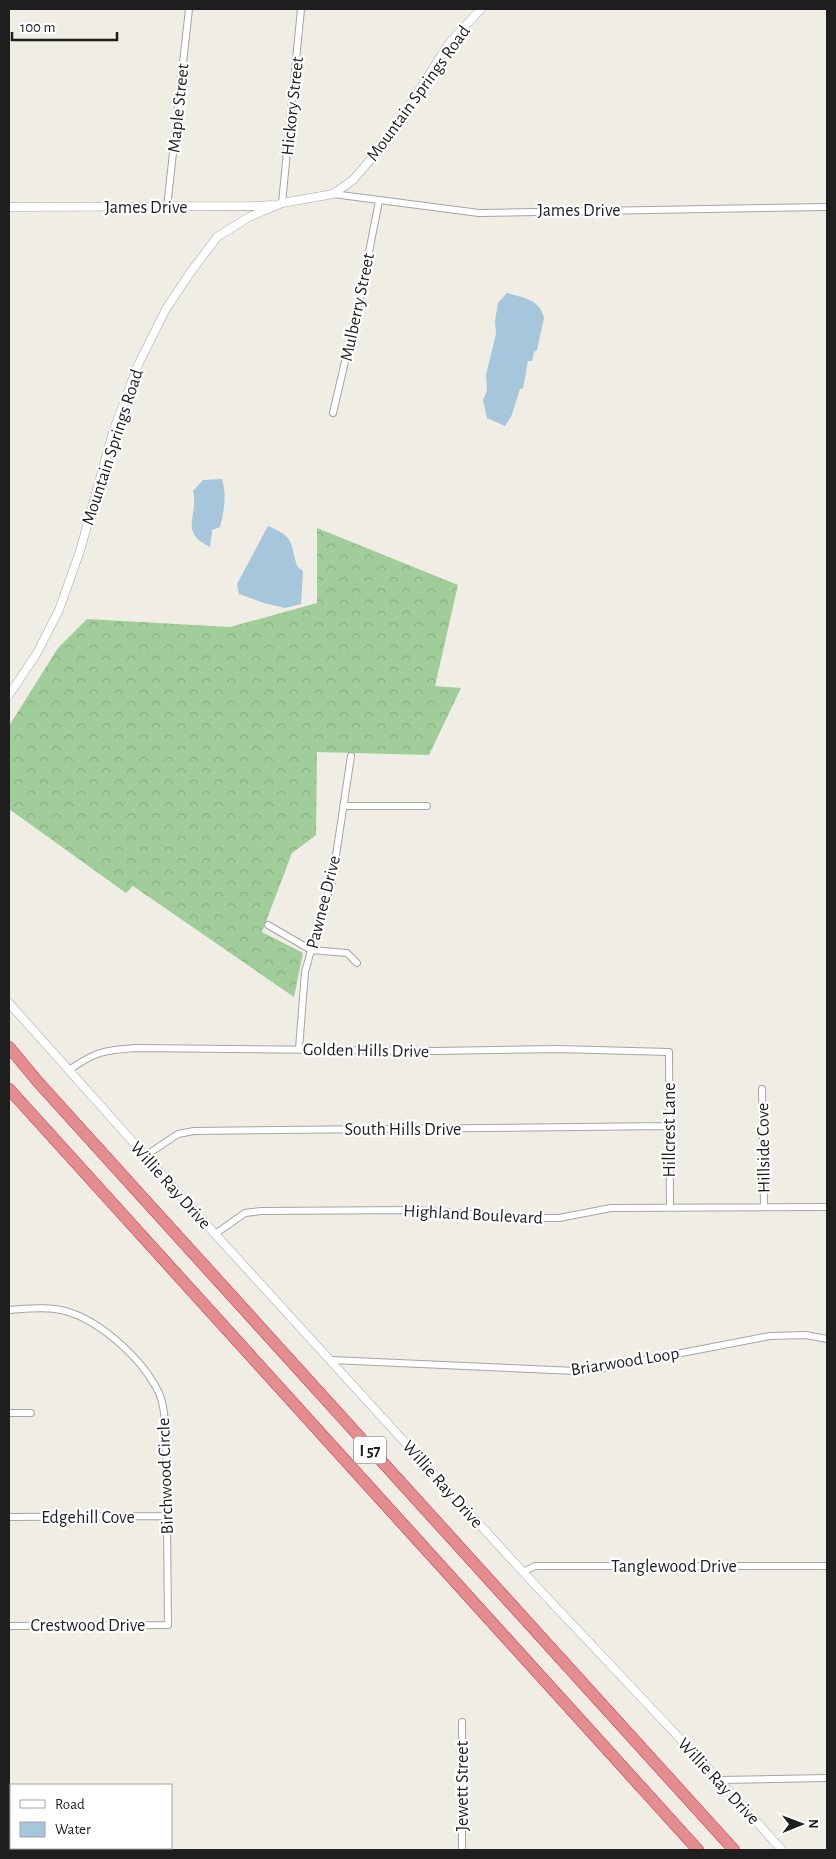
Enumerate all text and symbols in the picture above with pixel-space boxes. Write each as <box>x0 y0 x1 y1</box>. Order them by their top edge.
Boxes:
scale bar <box>12 10 118 42</box>
text: 100 m <box>20 20 55 35</box>
street label: Mountain Springs Road <box>364 22 474 165</box>
street label: Hickory Street <box>279 56 307 156</box>
street label: Maple Street <box>165 62 193 154</box>
street label: James Drive <box>104 199 188 217</box>
street label: James Drive <box>537 202 621 220</box>
street label: Mulberry Street <box>338 251 378 363</box>
street label: Mountain Springs Road <box>79 367 147 527</box>
street label: Pawnee Drive <box>304 854 344 951</box>
street label: Golden Hills Drive <box>303 1041 429 1061</box>
street label: Hillcrest Lane <box>661 1082 679 1178</box>
street label: Hillside Cove <box>754 1103 774 1193</box>
street label: South Hills Drive <box>345 1121 461 1139</box>
street label: Willie Ray Drive <box>127 1138 214 1233</box>
street label: Highland Boulevard <box>403 1202 543 1228</box>
street label: Briarwood Loop <box>570 1345 681 1379</box>
street label: Birchwood Circle <box>155 1417 177 1535</box>
road number: I 57 <box>354 1436 386 1464</box>
street label: Willie Ray Drive <box>399 1437 486 1532</box>
street label: Edgehill Cove <box>41 1509 135 1527</box>
street label: Tanglewood Drive <box>611 1558 737 1576</box>
street label: Crestwood Drive <box>31 1617 145 1635</box>
street label: Willie Ray Drive <box>674 1735 763 1828</box>
street label: Jewett Street <box>454 1740 472 1831</box>
legend <box>10 1784 172 1849</box>
text: Road <box>55 1797 85 1812</box>
north arrow <box>776 1799 826 1849</box>
text: N <box>806 1819 820 1829</box>
text: Water <box>55 1822 91 1837</box>

